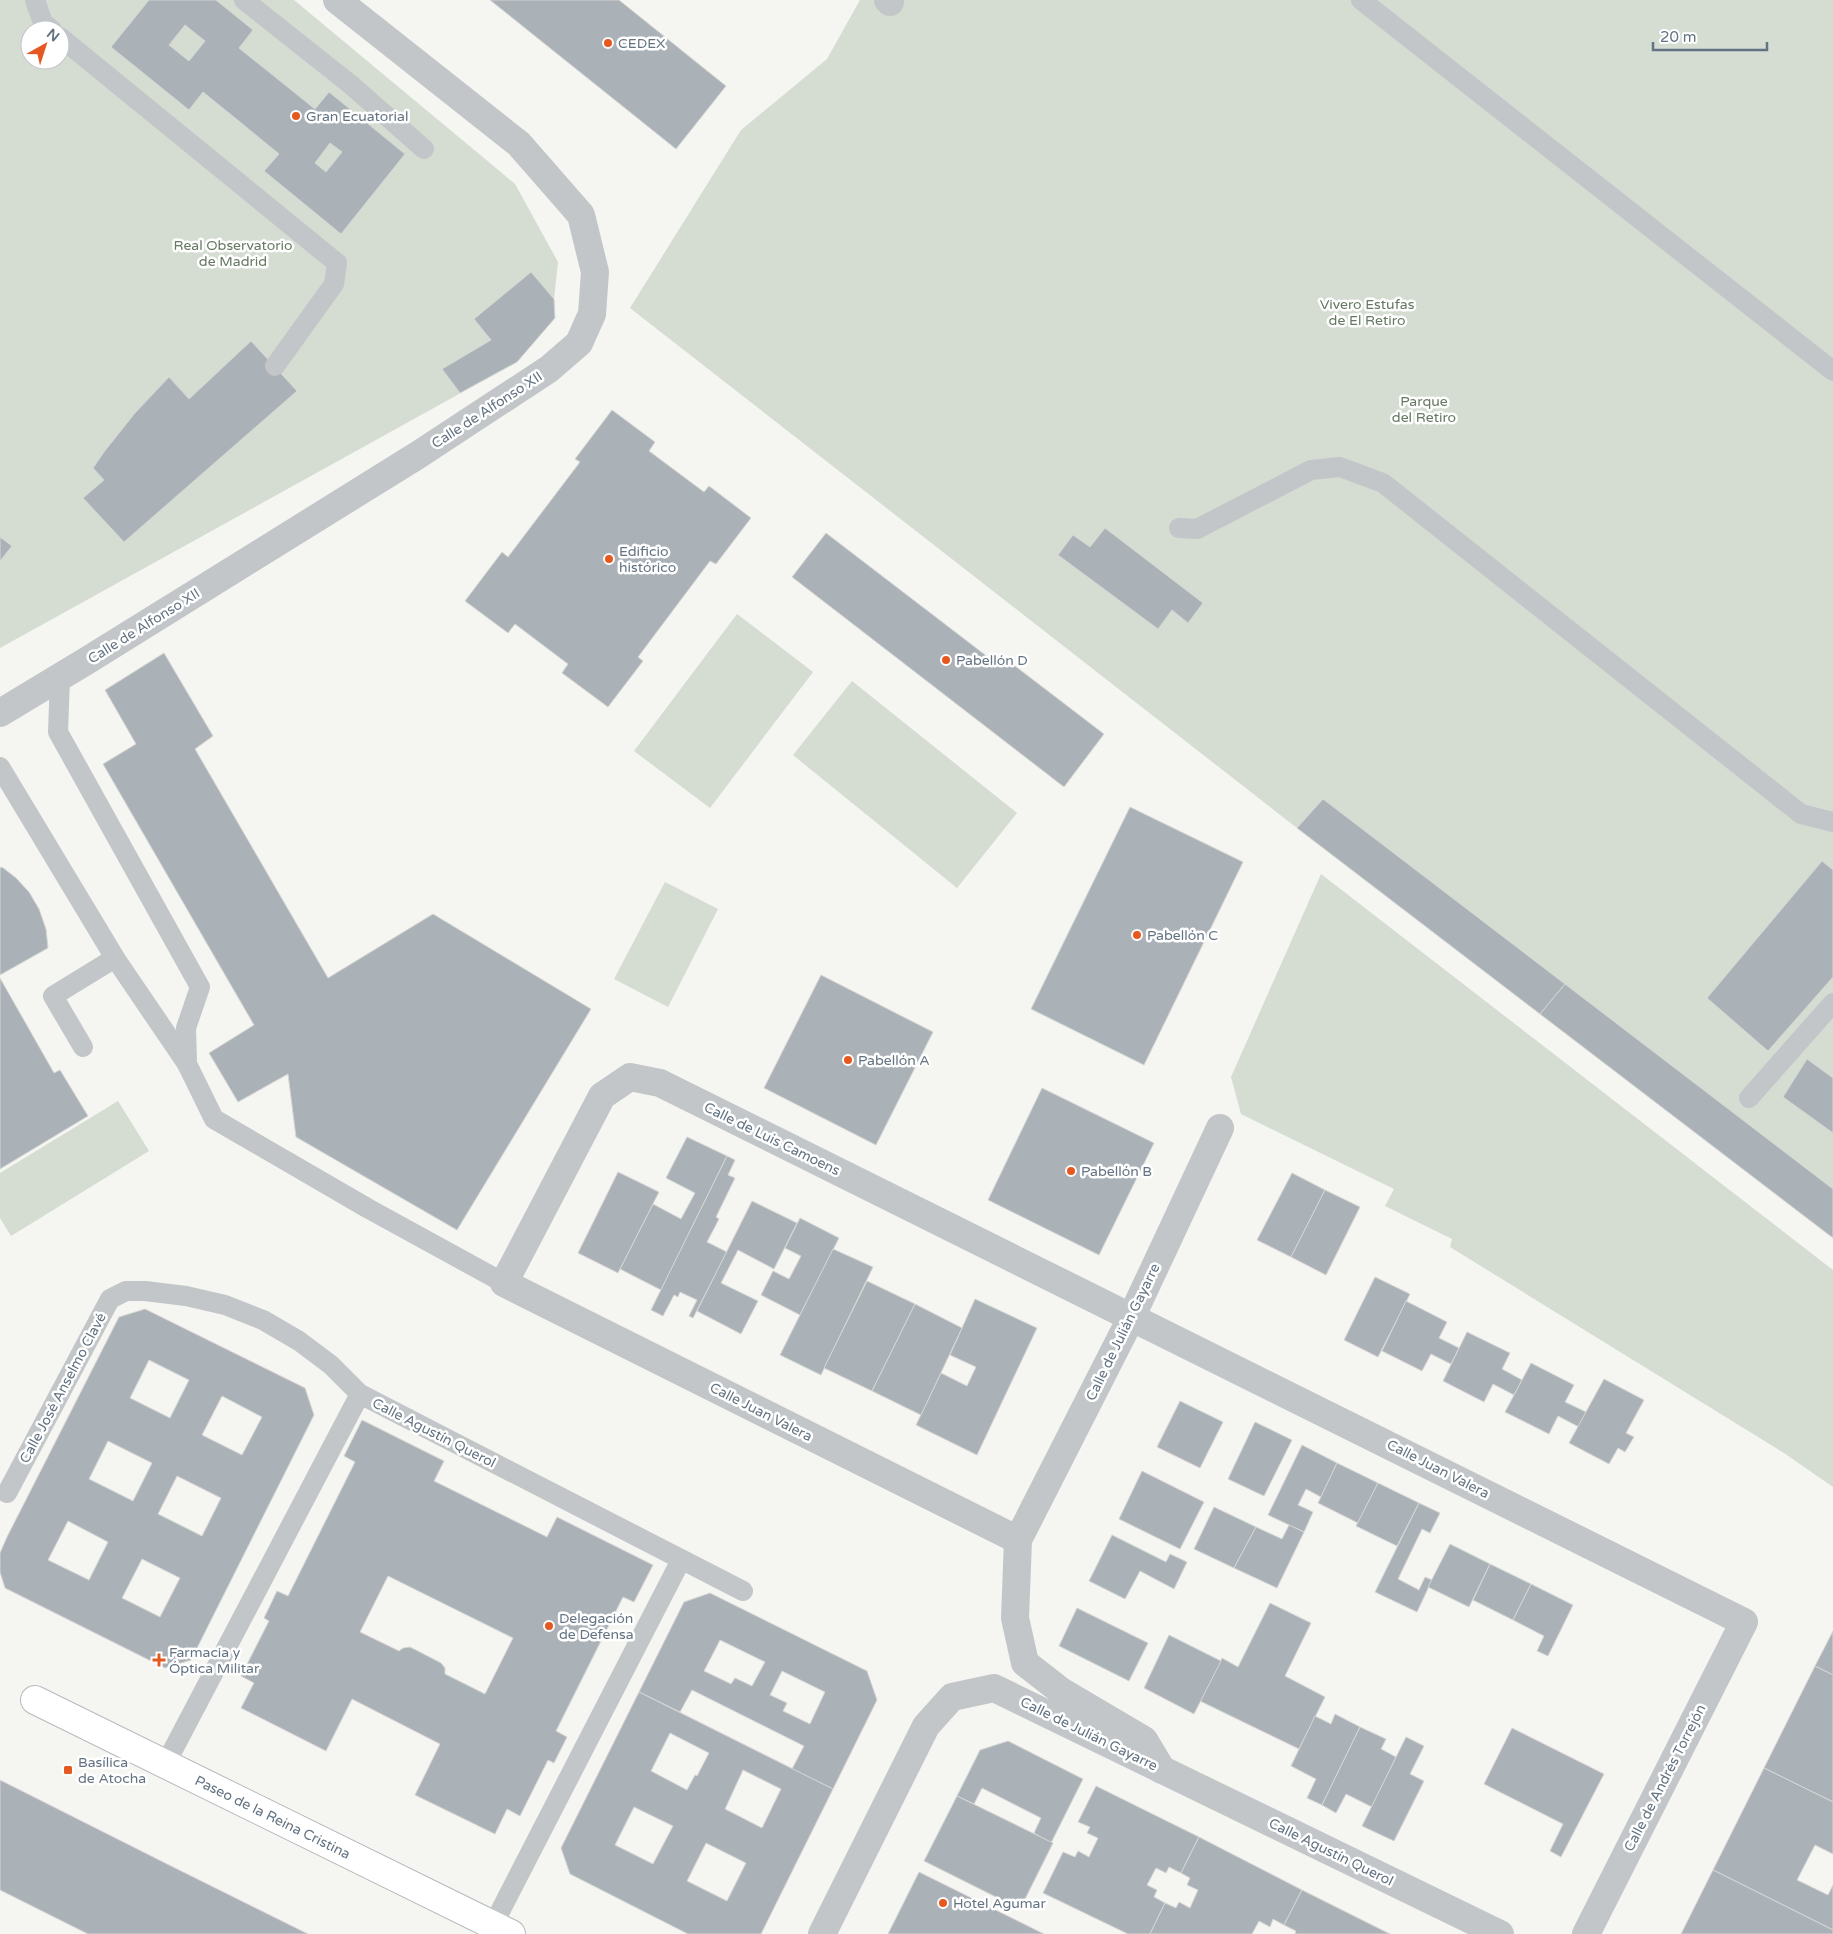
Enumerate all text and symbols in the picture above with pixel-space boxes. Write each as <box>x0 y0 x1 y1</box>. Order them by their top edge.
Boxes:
north arrow <box>20 20 70 70</box>
scale bar <box>1653 20 1767 52</box>
text: N <box>43 25 63 45</box>
text: 20 m <box>1660 28 1697 46</box>
place label: CEDEX <box>618 35 666 52</box>
marker: CEDEX <box>602 37 614 49</box>
place label: Gran Ecuatorial <box>306 108 408 125</box>
marker: Gran Ecuatorial <box>290 110 302 122</box>
park label: Real Observatorio de Madrid <box>173 237 293 270</box>
park label: Vivero Estufas de El Retiro <box>1320 296 1415 329</box>
street label: Calle de Alfonso XII <box>428 368 546 452</box>
park label: Parque del Retiro <box>1392 393 1456 426</box>
place label: Edificio histórico <box>619 543 676 576</box>
marker: Edificio histórico <box>603 553 615 565</box>
street label: Calle de Alfonso XII <box>85 585 203 667</box>
place label: Pabellón D <box>956 652 1028 669</box>
marker: Pabellón D <box>940 654 952 666</box>
place label: Pabellón C <box>1147 927 1218 944</box>
marker: Pabellón C <box>1131 929 1143 941</box>
place label: Pabellón A <box>858 1052 930 1069</box>
marker: Pabellón A <box>842 1054 854 1066</box>
street label: Calle de Luis Camoens <box>701 1099 843 1179</box>
place label: Pabellón B <box>1081 1163 1152 1180</box>
marker: Pabellón B <box>1065 1165 1077 1177</box>
street label: Calle de Julián Gayarre <box>1082 1260 1164 1403</box>
street label: Calle José Anselmo Clavé <box>16 1310 110 1466</box>
street label: Calle Juan Valera <box>707 1379 815 1445</box>
street label: Calle Agustín Querol <box>369 1394 499 1472</box>
street label: Calle Juan Valera <box>1384 1436 1492 1502</box>
place label: Delegación de Defensa <box>559 1610 634 1643</box>
marker: Delegación de Defensa <box>543 1620 555 1632</box>
place label: Farmacia y Óptica Militar <box>169 1644 260 1677</box>
marker: Farmacia y Óptica Militar <box>153 1654 165 1666</box>
street label: Calle de Julián Gayarre <box>1018 1693 1161 1775</box>
street label: Calle de Andrés Torrejón <box>1620 1702 1710 1854</box>
place label: Basílica de Atocha <box>78 1754 146 1787</box>
marker: Basílica de Atocha <box>62 1764 74 1776</box>
street label: Paseo de la Reina Cristina <box>192 1772 353 1862</box>
street label: Calle Agustín Querol <box>1266 1814 1396 1890</box>
place label: Hotel Agumar <box>953 1895 1046 1912</box>
marker: Hotel Agumar <box>937 1897 949 1909</box>

